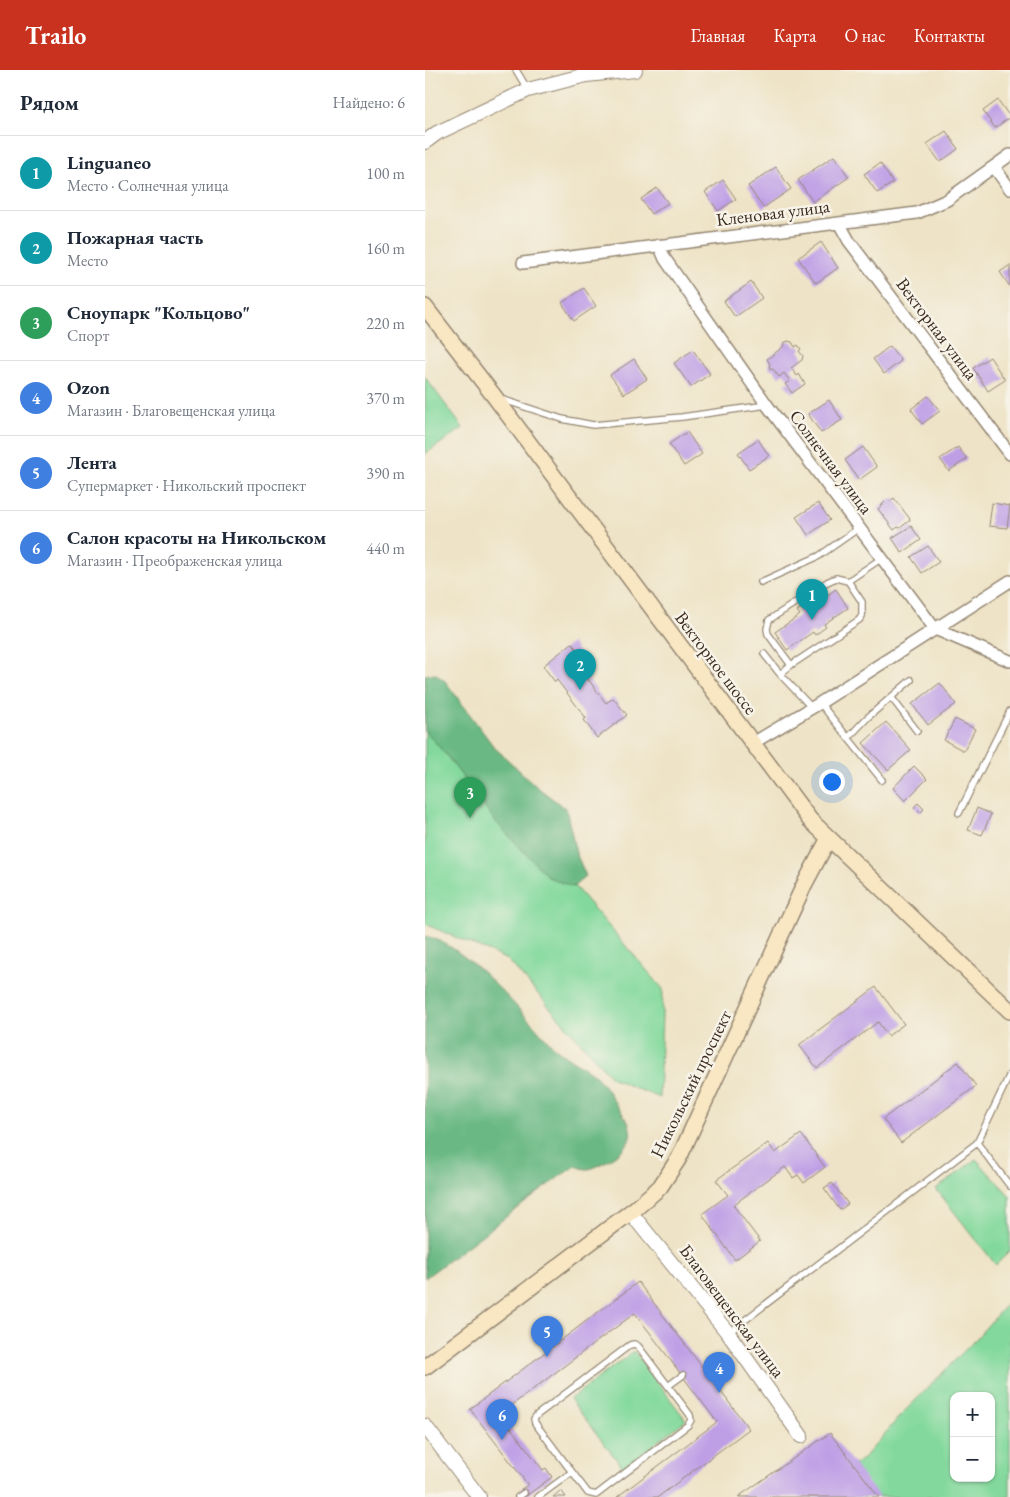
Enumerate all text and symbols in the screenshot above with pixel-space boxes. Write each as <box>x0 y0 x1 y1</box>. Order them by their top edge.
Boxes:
text: Trailo <box>25 20 86 51</box>
text: Главная <box>691 24 745 47</box>
text: Карта <box>773 24 816 47</box>
text: О нас <box>844 24 886 47</box>
text: Контакты <box>914 24 985 47</box>
text: Рядом <box>20 89 79 116</box>
text: Найдено: 6 <box>333 92 405 113</box>
text: Linguaneo <box>67 150 151 175</box>
text: 1 <box>32 163 40 184</box>
text: 100 m <box>366 163 405 184</box>
text: Место · Солнечная улица <box>67 175 229 196</box>
street label: Кленовая улица <box>715 194 832 231</box>
text: Пожарная часть <box>67 225 203 250</box>
text: 2 <box>32 238 40 259</box>
text: 160 m <box>366 238 405 259</box>
text: Место <box>67 250 108 271</box>
street label: Векторная улица <box>891 273 984 385</box>
text: Сноупарк "Кольцово" <box>67 300 250 325</box>
text: 3 <box>32 313 40 334</box>
text: 220 m <box>366 313 405 334</box>
text: Спорт <box>67 325 109 346</box>
text: Ozon <box>67 375 110 400</box>
text: 4 <box>32 388 40 409</box>
text: 370 m <box>366 388 405 409</box>
text: Магазин · Благовещенская улица <box>67 400 275 421</box>
street label: Солнечная улица <box>785 405 879 519</box>
text: Лента <box>67 450 117 475</box>
text: 5 <box>32 463 40 484</box>
text: 390 m <box>366 463 405 484</box>
text: Супермаркет · Никольский проспект <box>67 475 306 496</box>
text: Салон красоты на Никольском <box>67 525 326 550</box>
text: 6 <box>32 538 40 559</box>
text: 440 m <box>366 538 405 559</box>
text: Магазин · Преображенская улица <box>67 550 282 571</box>
pin: 1 <box>796 579 828 620</box>
street label: Векторное шоссе <box>670 607 763 719</box>
pin: 2 <box>564 649 596 690</box>
your location <box>819 769 845 795</box>
pin: 3 <box>454 777 486 818</box>
street label: Никольский проспект <box>645 1006 737 1161</box>
street label: Благовещенская улица <box>675 1239 791 1383</box>
pin: 5 <box>531 1316 563 1357</box>
pin: 4 <box>703 1352 735 1393</box>
map controls <box>950 1392 995 1482</box>
button: + <box>950 1392 995 1437</box>
pin: 6 <box>486 1399 518 1440</box>
button: − <box>950 1437 995 1482</box>

